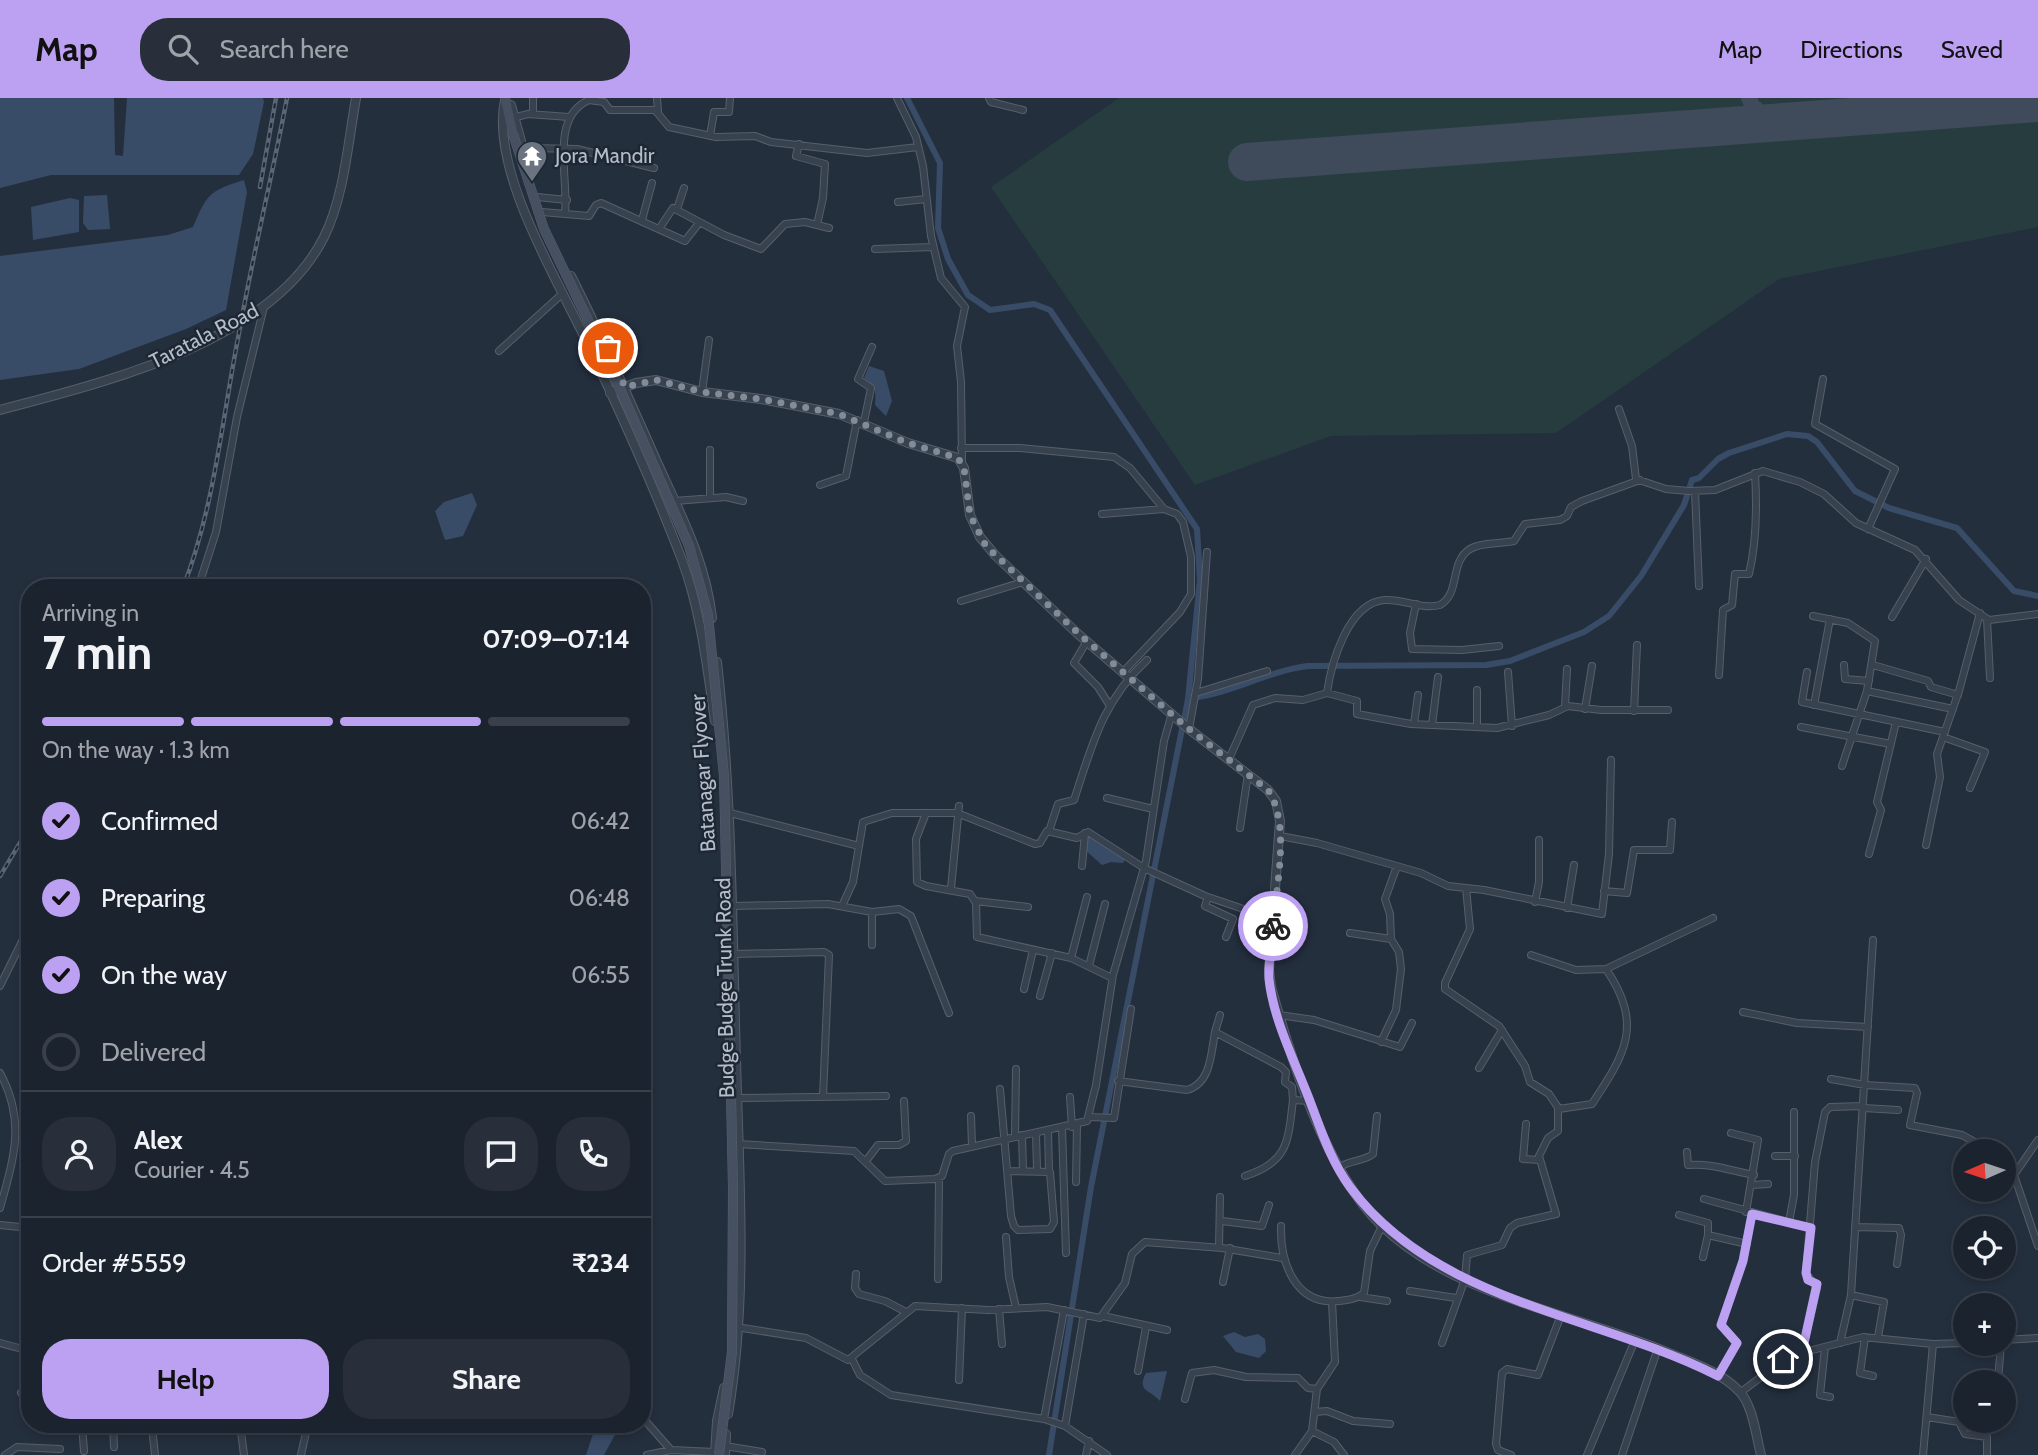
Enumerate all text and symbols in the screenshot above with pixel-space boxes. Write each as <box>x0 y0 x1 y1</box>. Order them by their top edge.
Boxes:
search box <box>140 18 630 81</box>
text: Map <box>35 29 98 69</box>
icon: search <box>164 30 202 68</box>
text: Search here <box>220 33 349 65</box>
text: Map <box>1718 35 1762 64</box>
text: Directions <box>1800 35 1903 64</box>
text: Saved <box>1941 35 2003 64</box>
temple icon: Jora Mandir <box>515 139 549 183</box>
place label: Jora Mandir <box>554 143 655 168</box>
street label: Taratala Road <box>145 297 262 374</box>
pin <box>578 318 638 378</box>
icon: bag <box>589 329 627 367</box>
text: Arriving in <box>42 599 139 627</box>
text: 07:09–07:14 <box>482 623 630 655</box>
text: 7 min <box>42 625 152 681</box>
street label: Batanagar Flyover <box>684 693 720 853</box>
text: On the way · 1.3 km <box>42 736 230 764</box>
icon: check <box>42 802 80 840</box>
text: Confirmed <box>101 805 218 837</box>
text: 06:42 <box>571 807 630 835</box>
street label: Budge Budge Trunk Road <box>710 878 739 1098</box>
icon: check <box>42 879 80 917</box>
text: Preparing <box>101 882 205 914</box>
text: 06:48 <box>569 884 630 912</box>
courier <box>1238 891 1308 961</box>
icon: bike <box>1254 907 1292 945</box>
icon: check <box>42 956 80 994</box>
text: On the way <box>101 959 227 991</box>
text: 06:55 <box>571 961 630 989</box>
text: Delivered <box>101 1036 206 1068</box>
button: person <box>42 1117 116 1191</box>
button: chat <box>464 1117 538 1191</box>
button: phone <box>556 1117 630 1191</box>
text: Alex <box>134 1124 183 1156</box>
north arrow <box>1953 1139 2016 1202</box>
map controls <box>1953 1139 2016 1433</box>
text: Courier · 4.5 <box>134 1156 250 1184</box>
button: locate <box>1953 1216 2016 1279</box>
text: Order #5559 <box>42 1247 187 1279</box>
text: ₹234 <box>572 1247 630 1279</box>
button: + <box>1953 1293 2016 1356</box>
pin <box>1753 1329 1813 1389</box>
button: Help <box>42 1339 329 1419</box>
button: Share <box>343 1339 630 1419</box>
icon: home <box>1764 1340 1802 1378</box>
button: − <box>1953 1370 2016 1433</box>

